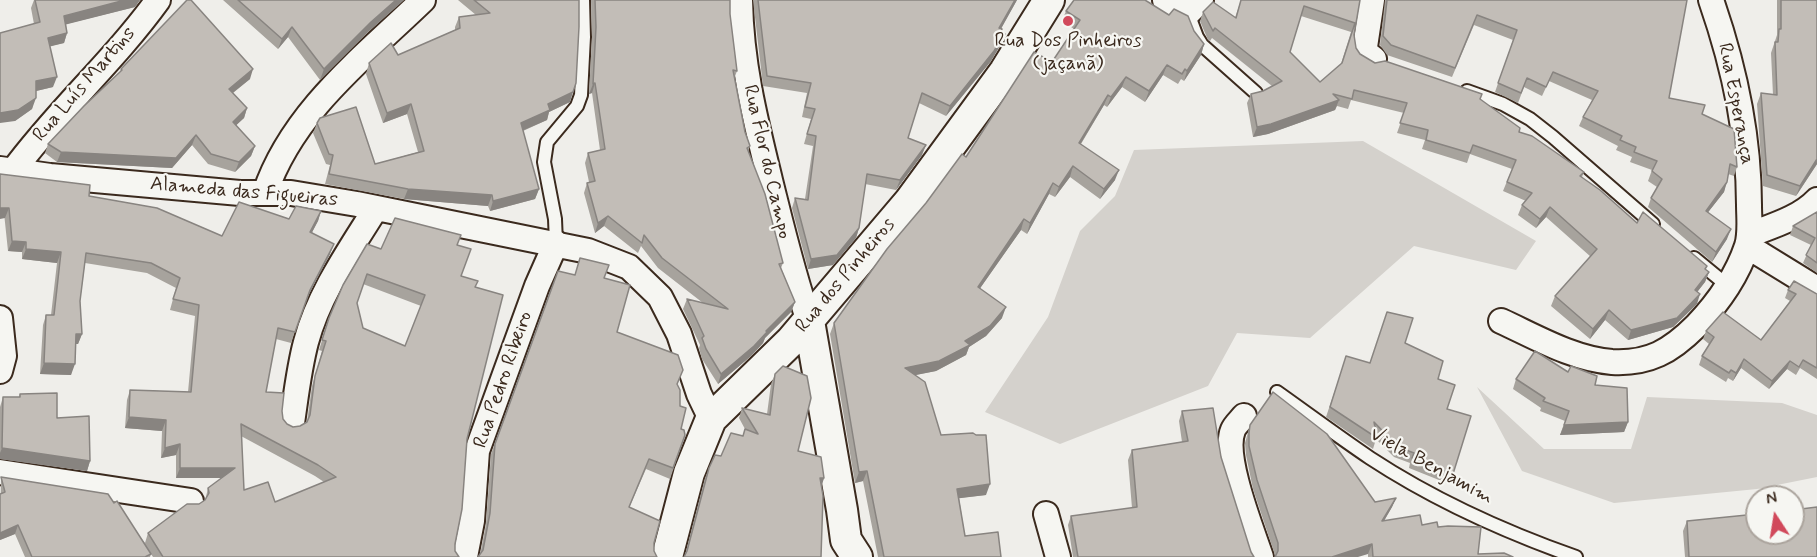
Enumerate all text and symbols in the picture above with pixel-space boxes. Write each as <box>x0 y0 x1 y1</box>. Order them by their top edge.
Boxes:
marker: Rua Dos Pinheiros (jaçanã) <box>1061 14 1075 28</box>
street label: Rua Luís Martins <box>29 23 141 147</box>
place label: Rua Dos Pinheiros (jaçanã) <box>994 30 1142 77</box>
street label: Rua Esperança <box>1711 41 1759 167</box>
street label: Rua Flor do Campo <box>737 83 795 241</box>
street label: Alameda das Figueiras <box>149 173 339 213</box>
street label: Rua dos Pinheiros <box>791 214 901 338</box>
street label: Rua Pedro Ribeiro <box>469 308 539 452</box>
street label: Viela Benjamim <box>1365 423 1497 511</box>
north arrow <box>1745 485 1805 545</box>
text: N <box>1764 487 1779 510</box>

